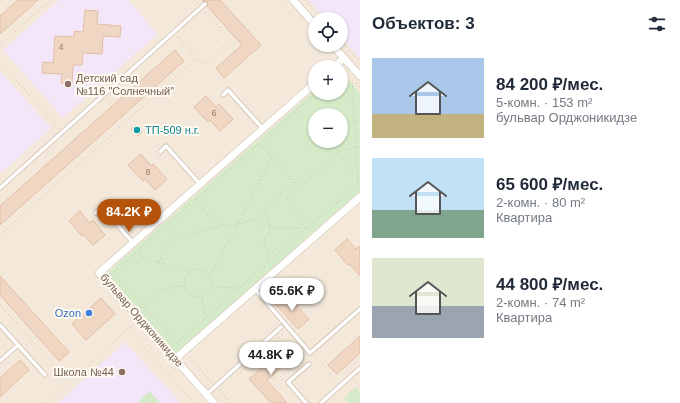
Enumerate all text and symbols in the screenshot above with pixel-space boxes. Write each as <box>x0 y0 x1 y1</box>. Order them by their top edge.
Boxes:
map controls <box>308 12 348 148</box>
button: locate <box>308 12 348 52</box>
icon: filters <box>646 13 668 35</box>
text: Объектов: 3 <box>372 14 475 33</box>
house number: 4 <box>58 42 64 52</box>
button: + <box>308 60 348 100</box>
place label: Детский сад №116 "Солнечный" <box>76 72 174 97</box>
icon: home <box>404 74 452 122</box>
text: 84 200 ₽/мес. <box>496 75 603 94</box>
marker: Детский сад №116 "Солнечный" <box>63 79 73 89</box>
text: 5-комн. · 153 m² <box>496 95 592 110</box>
house number: 6 <box>211 108 217 118</box>
button: − <box>308 108 348 148</box>
text: бульвар Орджоникидзе <box>496 110 637 125</box>
place label: ТП-509 н.г. <box>145 124 200 136</box>
marker: ТП-509 н.г. <box>132 125 142 135</box>
house number: 8 <box>145 167 151 177</box>
icon: home <box>404 174 452 222</box>
text: 65 600 ₽/мес. <box>496 175 603 194</box>
text: 2-комн. · 80 m² <box>496 195 585 210</box>
pin: 84.2K ₽ <box>92 199 166 233</box>
text: 84.2K ₽ <box>106 204 152 219</box>
text: Квартира <box>496 210 552 225</box>
street label: бульвар Орджоникидзе <box>98 271 186 369</box>
icon: home <box>404 274 452 322</box>
text: 44 800 ₽/мес. <box>496 275 603 294</box>
pin: 65.6K ₽ <box>255 278 329 312</box>
text: 65.6K ₽ <box>269 283 315 298</box>
text: 2-комн. · 74 m² <box>496 295 585 310</box>
place label: Ozon <box>55 307 81 319</box>
marker: Ozon <box>84 308 94 318</box>
text: Квартира <box>496 310 552 325</box>
pin: 44.8K ₽ <box>234 342 308 376</box>
text: 44.8K ₽ <box>248 347 294 362</box>
place label: Школа №44 <box>53 366 114 378</box>
marker: Школа №44 <box>117 367 127 377</box>

